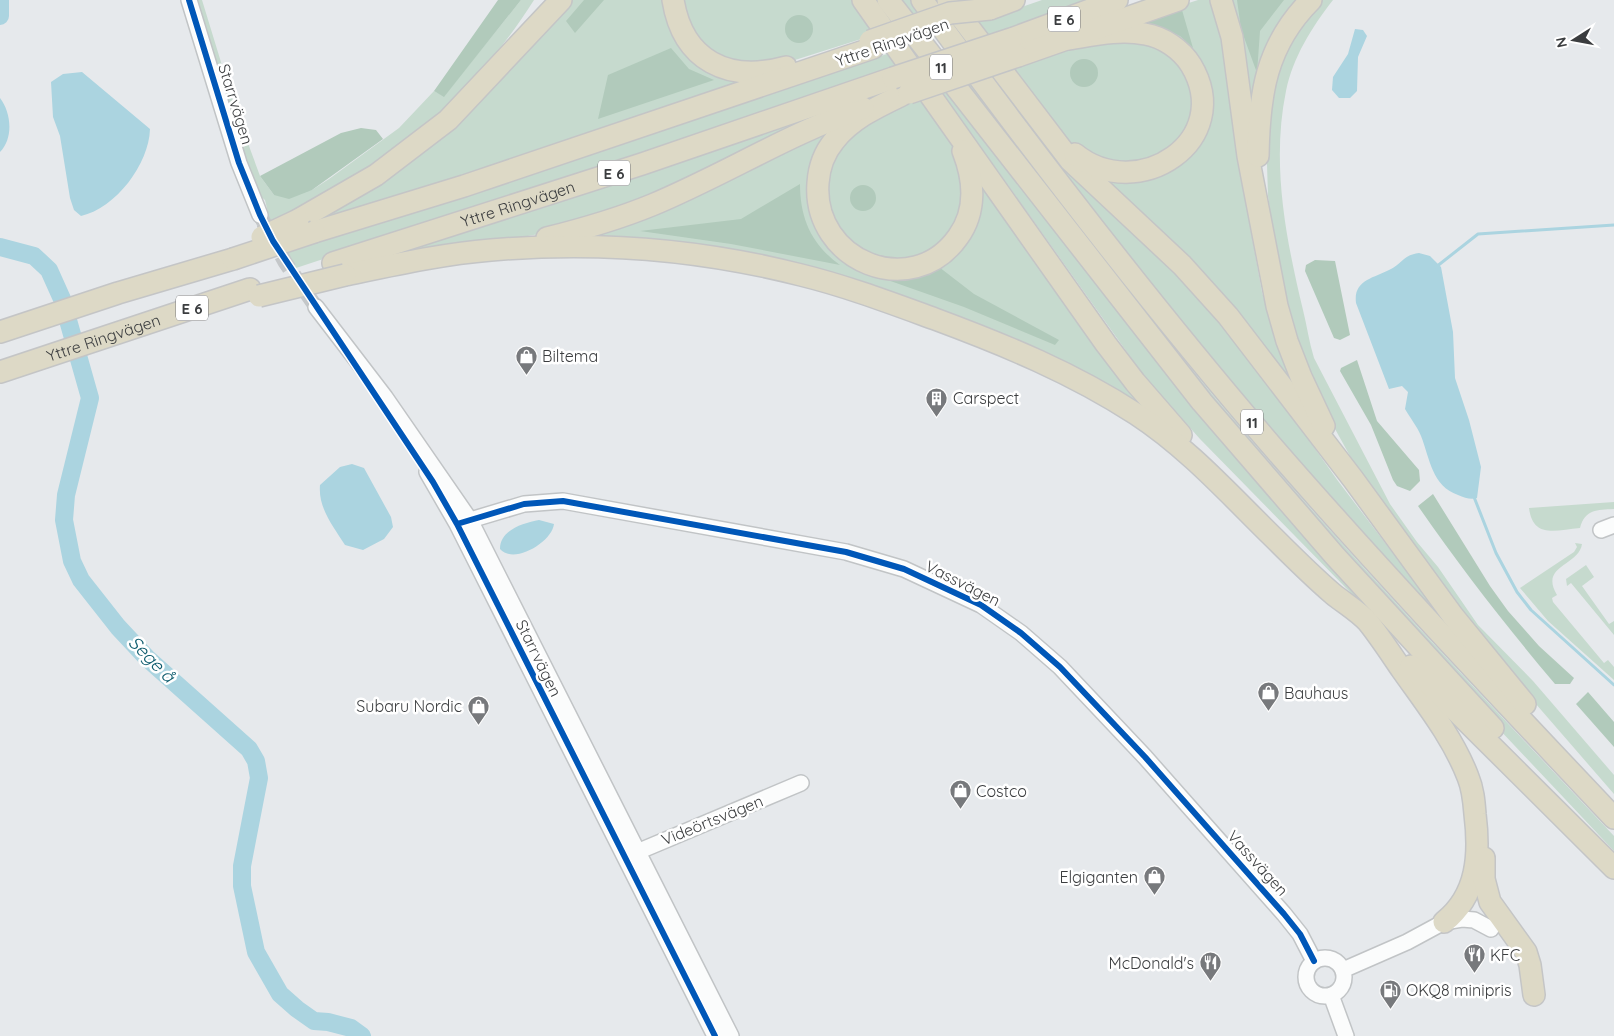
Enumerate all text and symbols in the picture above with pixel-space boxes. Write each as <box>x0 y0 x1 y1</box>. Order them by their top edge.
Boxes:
road number: E 6 <box>1048 6 1080 32</box>
street label: Yttre Ringvägen <box>833 13 951 71</box>
north arrow <box>1549 15 1599 65</box>
text: N <box>1551 36 1571 49</box>
road number: 11 <box>930 54 952 80</box>
street label: Starrvägen <box>214 61 258 147</box>
road number: E 6 <box>598 160 630 186</box>
street label: Yttre Ringvägen <box>458 176 577 231</box>
road number: E 6 <box>176 296 208 320</box>
street label: Yttre Ringvägen <box>44 309 163 366</box>
shop icon: Biltema <box>514 344 538 375</box>
place label: Biltema <box>542 346 598 366</box>
building icon: Carspect <box>925 386 949 417</box>
place label: Carspect <box>953 388 1019 408</box>
road number: 11 <box>1241 410 1263 434</box>
street label: Vassvägen <box>922 556 1004 610</box>
street label: Starrvägen <box>512 616 566 700</box>
water label: Sege å <box>124 631 181 688</box>
shop icon: Bauhaus <box>1256 681 1280 712</box>
place label: Bauhaus <box>1284 683 1348 703</box>
shop icon: Subaru Nordic <box>466 694 490 725</box>
place label: Subaru Nordic <box>356 696 462 716</box>
shop icon: Costco <box>948 779 972 810</box>
place label: Costco <box>976 781 1027 801</box>
street label: Videörtsvägen <box>658 791 766 849</box>
street label: Vassvägen <box>1223 826 1293 900</box>
shop icon: Elgiganten <box>1142 865 1166 896</box>
place label: Elgiganten <box>1060 867 1138 887</box>
restaurant icon: KFC <box>1462 943 1486 974</box>
place label: KFC <box>1490 945 1520 965</box>
restaurant icon: McDonald's <box>1198 951 1222 982</box>
place label: McDonald's <box>1108 953 1194 973</box>
fuel station icon: OKQ8 minipris <box>1378 978 1402 1009</box>
place label: OKQ8 minipris <box>1406 980 1511 1000</box>

